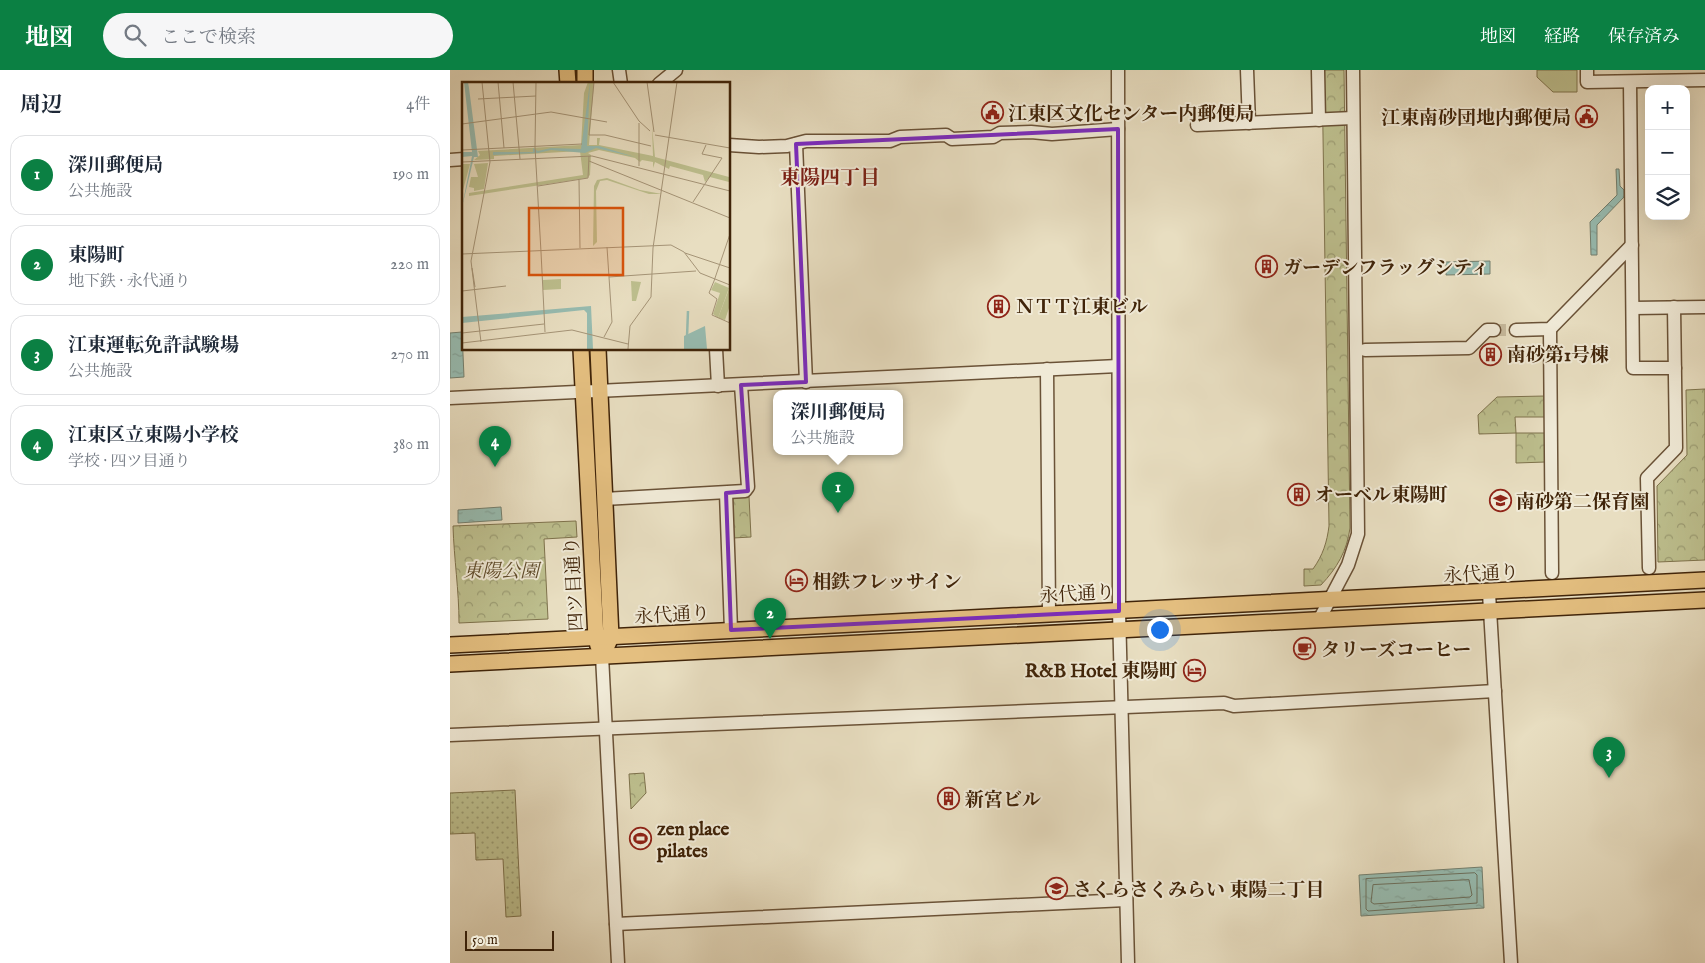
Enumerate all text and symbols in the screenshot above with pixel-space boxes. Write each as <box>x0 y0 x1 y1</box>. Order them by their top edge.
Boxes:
search box <box>103 13 453 58</box>
icon: search <box>121 21 149 49</box>
text: 地図 <box>25 23 73 54</box>
text: ここで検索 <box>161 26 256 50</box>
text: 地図 <box>1480 26 1516 49</box>
text: 経路 <box>1544 26 1580 49</box>
text: 保存済み <box>1608 26 1680 49</box>
inset map <box>462 82 730 350</box>
map controls <box>1645 85 1690 220</box>
button: + <box>1645 85 1690 130</box>
text: 周辺 <box>20 92 62 119</box>
text: 4件 <box>406 95 430 115</box>
public building icon: 江東区文化センター内郵便局 <box>980 101 1004 125</box>
place label: 江東区文化センター内郵便局 <box>1008 103 1254 127</box>
public building icon: 江東南砂団地内郵便局 <box>1575 105 1599 129</box>
place label: 江東南砂団地内郵便局 <box>1381 107 1571 131</box>
button: − <box>1645 130 1690 175</box>
text: 深川郵便局 <box>68 154 163 178</box>
text: 1 <box>34 165 40 185</box>
text: 190 m <box>392 165 429 185</box>
district label: 東陽四丁目 <box>780 166 880 191</box>
button: layers <box>1645 175 1690 220</box>
text: 公共施設 <box>68 182 132 202</box>
text: 東陽町 <box>68 244 125 268</box>
text: 2 <box>33 255 41 275</box>
text: 220 m <box>390 255 429 275</box>
building icon: ガーデンフラッグシティ <box>1255 255 1279 279</box>
place label: ガーデンフラッグシティ <box>1283 257 1490 281</box>
text: 地下鉄 · 永代通り <box>68 272 191 292</box>
building icon: ＮＴＴ江東ビル <box>987 294 1011 318</box>
place label: ＮＴＴ江東ビル <box>1015 296 1148 320</box>
text: 江東運転免許試験場 <box>68 334 239 358</box>
building icon: 南砂第1号棟 <box>1479 342 1503 366</box>
place label: 南砂第1号棟 <box>1507 344 1609 368</box>
text: 3 <box>34 345 40 365</box>
text: 270 m <box>390 345 429 365</box>
text: 公共施設 <box>68 362 132 382</box>
popup <box>773 390 903 455</box>
text: 深川郵便局 <box>790 401 886 425</box>
text: 江東区立東陽小学校 <box>68 424 239 448</box>
pin: 4 <box>479 426 511 467</box>
text: 公共施設 <box>790 429 855 449</box>
text: 4 <box>33 435 41 455</box>
text: 380 m <box>393 435 429 455</box>
text: 学校 · 四ツ目通り <box>68 452 191 472</box>
pin: 1 <box>822 472 854 513</box>
building icon: オーベル東陽町 <box>1287 482 1311 506</box>
place label: オーベル東陽町 <box>1315 484 1448 508</box>
school or university icon: 南砂第二保育園 <box>1488 489 1512 513</box>
place label: 南砂第二保育園 <box>1516 491 1649 515</box>
street label: 四ツ目通り <box>561 536 589 632</box>
park label: 東陽公園 <box>463 560 542 584</box>
street label: 永代通り <box>1443 561 1520 589</box>
hotel icon: 相鉄フレッサイン <box>784 569 808 593</box>
place label: 相鉄フレッサイン <box>812 571 962 595</box>
street label: 永代通り <box>1039 581 1116 609</box>
pin: 2 <box>754 598 786 639</box>
street label: 永代通り <box>634 602 711 630</box>
your location <box>1147 617 1173 643</box>
cafe icon: タリーズコーヒー <box>1293 637 1317 661</box>
place label: タリーズコーヒー <box>1321 639 1471 663</box>
hotel icon: R&B Hotel 東陽町 <box>1182 658 1206 682</box>
place label: R&B Hotel 東陽町 <box>1025 660 1178 684</box>
pin: 3 <box>1593 737 1625 778</box>
building icon: 新宮ビル <box>937 787 961 811</box>
place label: 新宮ビル <box>965 789 1041 813</box>
place label: zen place pilates <box>656 818 730 864</box>
sports icon: zen place pilates <box>629 827 653 851</box>
school or university icon: さくらさくみらい 東陽二丁目 <box>1045 877 1069 901</box>
place label: さくらさくみらい 東陽二丁目 <box>1073 879 1324 903</box>
scale bar <box>465 928 554 951</box>
text: 50 m <box>472 931 498 949</box>

